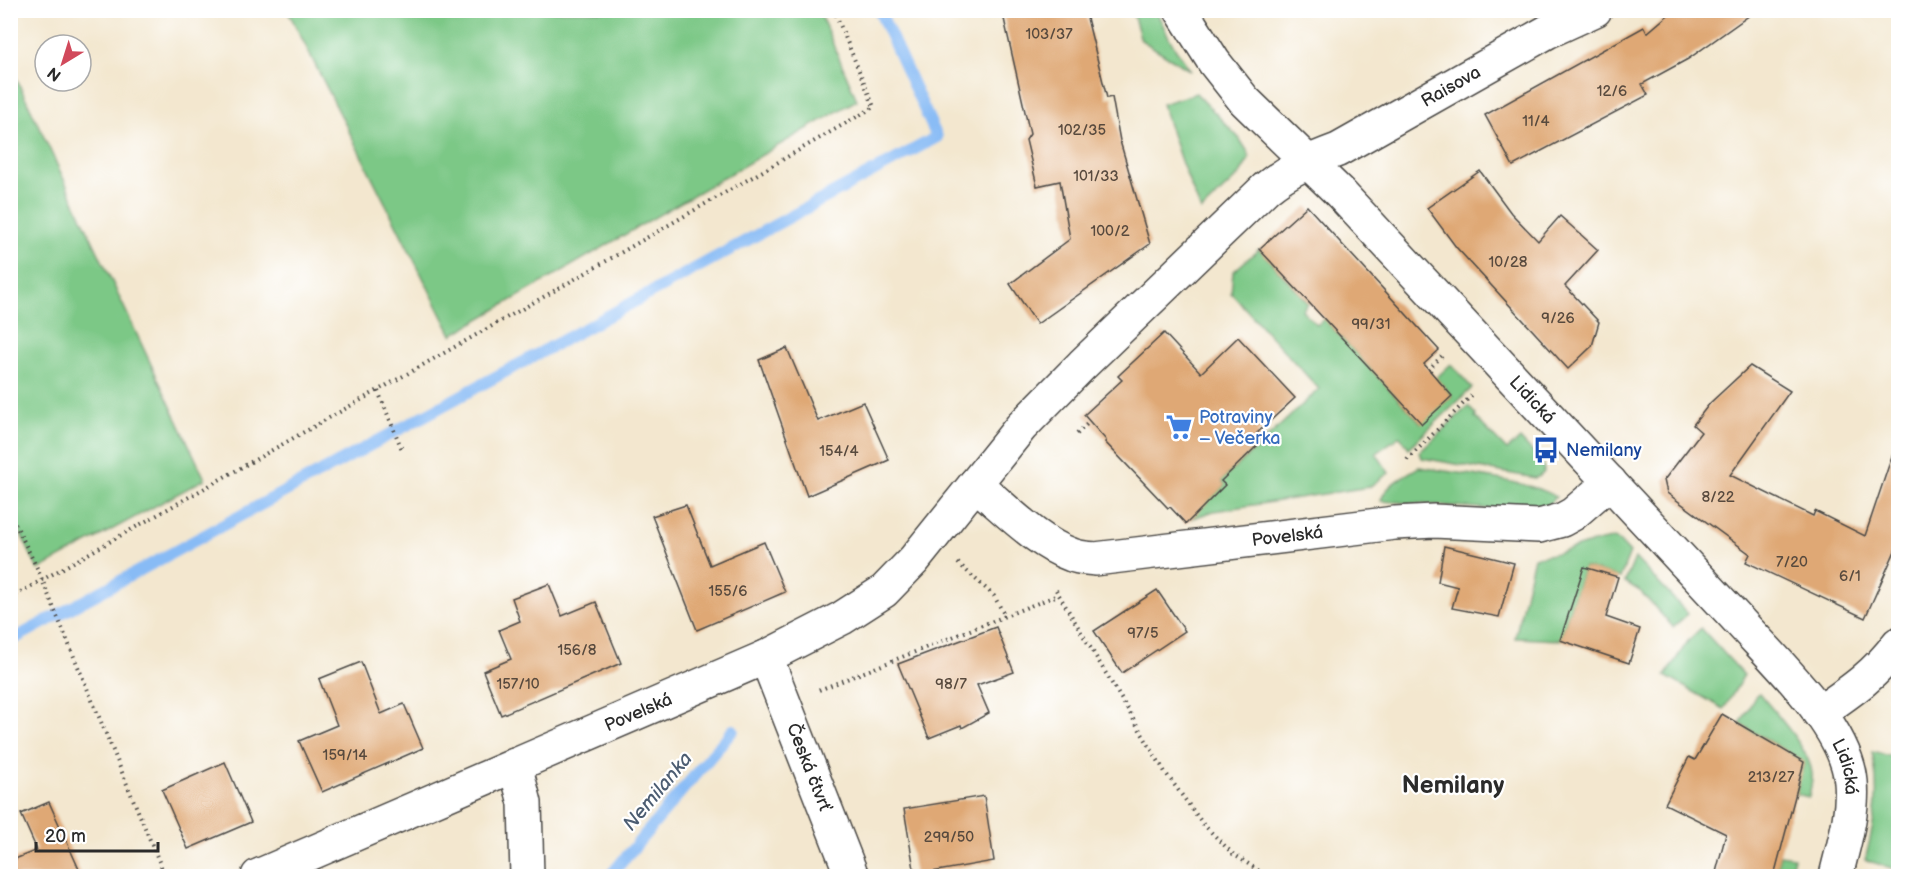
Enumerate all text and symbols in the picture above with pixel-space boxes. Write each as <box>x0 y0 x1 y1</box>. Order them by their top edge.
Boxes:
house number: 103/37 <box>1025 25 1073 44</box>
north arrow <box>33 33 93 93</box>
text: N <box>44 62 65 85</box>
street label: Raisova <box>1418 62 1484 112</box>
house number: 12/6 <box>1597 82 1627 101</box>
house number: 11/4 <box>1522 112 1550 131</box>
house number: 102/35 <box>1058 121 1106 140</box>
house number: 101/33 <box>1073 167 1119 186</box>
house number: 100/2 <box>1090 222 1130 241</box>
house number: 10/28 <box>1488 253 1528 272</box>
house number: 9/26 <box>1541 309 1575 328</box>
house number: 99/31 <box>1351 315 1391 334</box>
street label: Lidická <box>1505 372 1559 428</box>
place label: Potraviny – Večerka <box>1199 407 1280 449</box>
supermarket icon: Potraviny – Večerka <box>1164 412 1194 442</box>
bus stop icon: Nemilany <box>1531 435 1561 465</box>
place label: Nemilany <box>1566 440 1643 461</box>
house number: 154/4 <box>819 442 859 461</box>
house number: 8/22 <box>1701 488 1735 507</box>
street label: Povelská <box>1251 522 1324 551</box>
house number: 7/20 <box>1776 553 1808 572</box>
house number: 6/1 <box>1839 567 1861 586</box>
house number: 155/6 <box>709 582 747 601</box>
house number: 97/5 <box>1127 624 1159 643</box>
house number: 156/8 <box>557 641 597 660</box>
house number: 157/10 <box>496 675 540 694</box>
house number: 98/7 <box>935 675 967 694</box>
street label: Povelská <box>601 689 675 736</box>
street label: Česká čtvrť <box>782 720 836 815</box>
street label: Lidická <box>1827 735 1862 795</box>
house number: 159/14 <box>323 746 367 765</box>
water label: Nemilanka <box>618 747 698 836</box>
house number: 213/27 <box>1748 768 1795 787</box>
district label: Nemilany <box>1402 771 1504 800</box>
scale bar <box>36 815 158 853</box>
text: 20 m <box>45 826 86 847</box>
house number: 299/50 <box>924 828 974 847</box>

